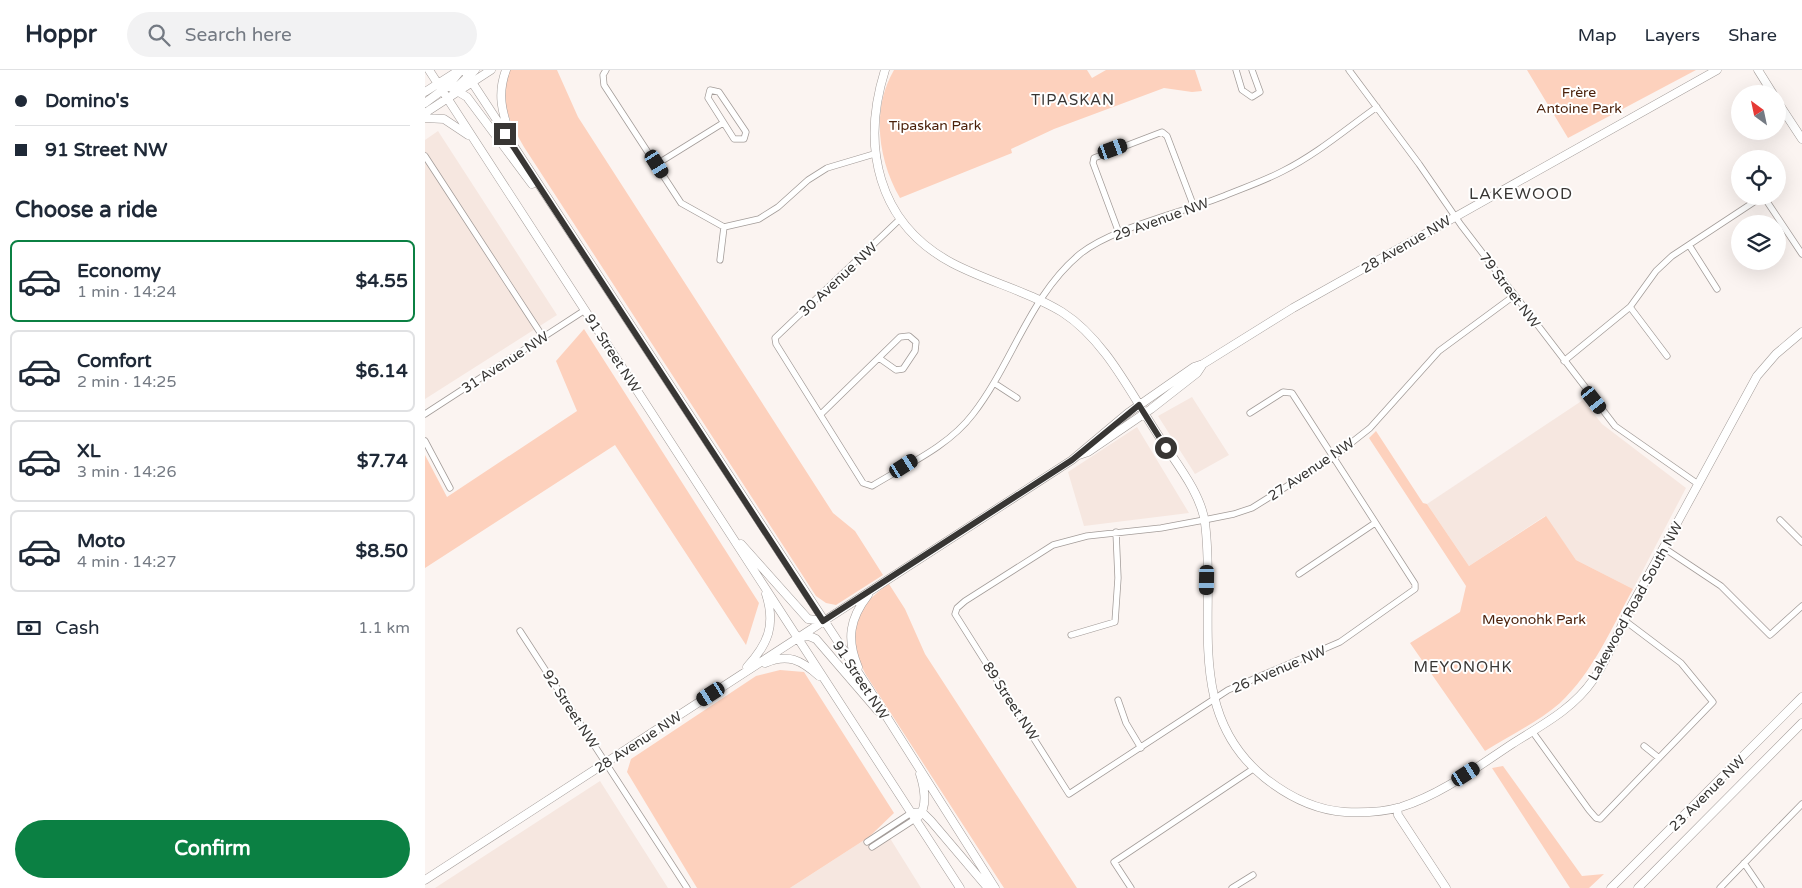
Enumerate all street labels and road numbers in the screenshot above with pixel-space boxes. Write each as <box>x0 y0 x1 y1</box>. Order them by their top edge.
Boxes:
street label: 29 Avenue NW <box>1111 194 1211 245</box>
street label: 28 Avenue NW <box>1359 212 1454 277</box>
street label: 30 Avenue NW <box>796 239 881 320</box>
street label: 79 Street NW <box>1476 249 1544 331</box>
street label: 91 Street NW <box>581 311 644 396</box>
street label: 31 Avenue NW <box>459 328 552 397</box>
street label: 27 Avenue NW <box>1265 434 1358 505</box>
street label: Lakewood Road South NW <box>1585 519 1686 684</box>
street label: 91 Street NW <box>829 638 892 723</box>
street label: 26 Avenue NW <box>1230 642 1329 697</box>
street label: 89 Street NW <box>979 659 1042 744</box>
street label: 92 Street NW <box>539 667 602 752</box>
street label: 28 Avenue NW <box>592 708 685 777</box>
street label: 23 Avenue NW <box>1666 752 1749 835</box>

